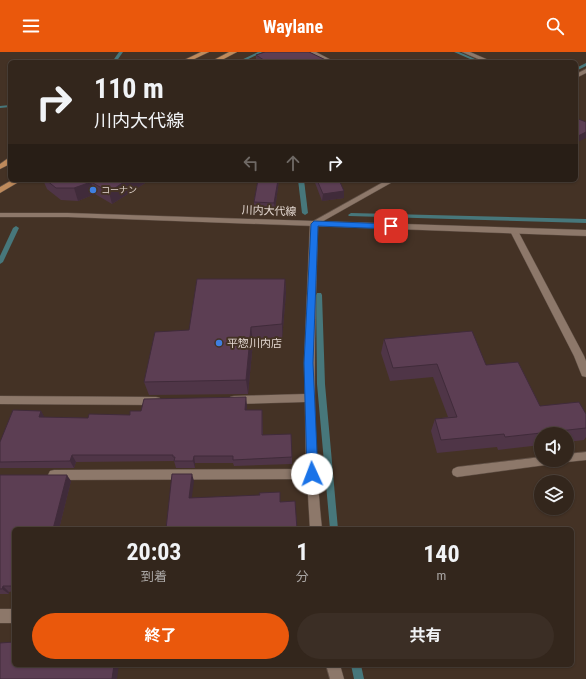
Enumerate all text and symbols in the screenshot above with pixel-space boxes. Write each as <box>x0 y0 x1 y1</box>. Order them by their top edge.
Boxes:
icon: menu <box>20 15 42 37</box>
icon: search <box>544 15 566 37</box>
text: Waylane <box>263 16 323 37</box>
text: 110 m <box>94 72 164 105</box>
icon: right <box>28 76 80 128</box>
text: 川内大代線 <box>94 110 184 131</box>
icon: left <box>240 152 262 174</box>
icon: ahead <box>282 152 304 174</box>
icon: right <box>324 152 346 174</box>
marker: コーナン <box>88 185 98 195</box>
place label: コーナン <box>101 185 137 195</box>
street label: 川内大代線 <box>241 204 297 218</box>
pin <box>374 209 408 243</box>
icon: arrive <box>380 215 402 237</box>
place label: 平惣川内店 <box>227 337 282 350</box>
marker: 平惣川内店 <box>214 338 224 348</box>
map controls <box>534 427 574 515</box>
button: sound <box>534 427 574 467</box>
position arrow <box>291 453 333 495</box>
button: layers <box>534 475 574 515</box>
text: 20:03 <box>126 538 181 566</box>
text: 1 <box>296 538 308 566</box>
text: 140 <box>423 540 460 568</box>
text: m <box>437 568 446 583</box>
text: 到着 <box>141 569 167 584</box>
text: 分 <box>296 569 309 584</box>
button: 終了 <box>32 613 289 659</box>
button: 共有 <box>297 613 554 659</box>

